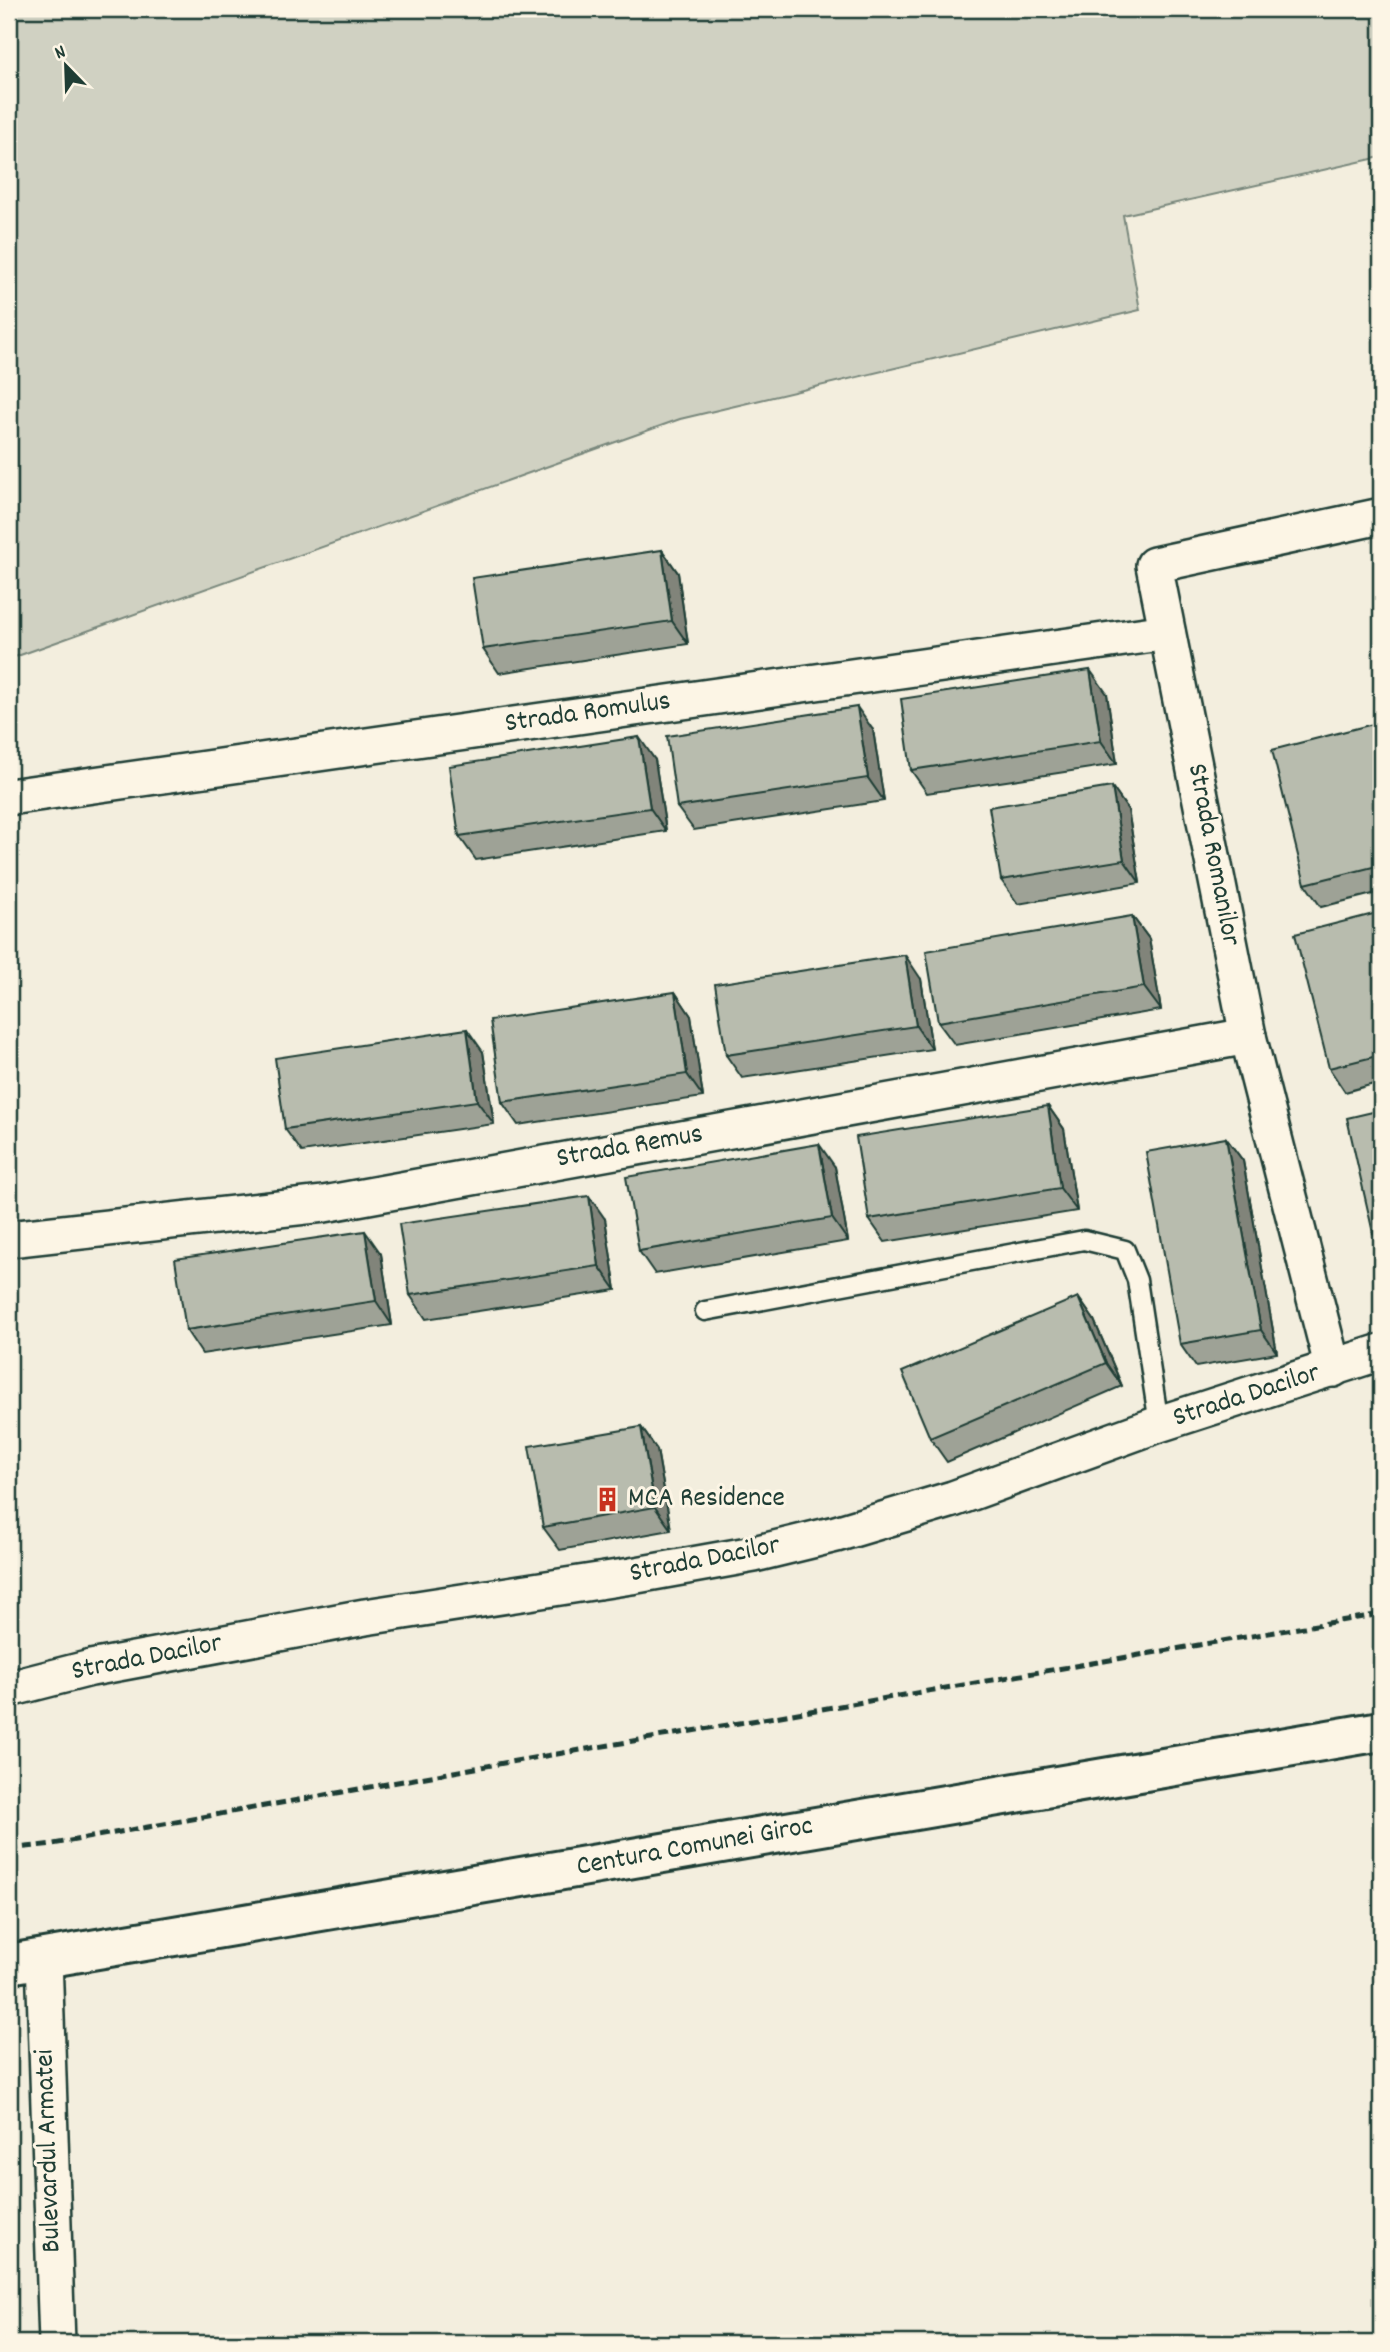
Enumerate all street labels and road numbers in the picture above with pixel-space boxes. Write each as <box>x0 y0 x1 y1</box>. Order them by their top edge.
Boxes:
street label: Strada Romulus <box>503 683 673 745</box>
street label: Strada Romanilor <box>1175 760 1249 950</box>
street label: Strada Remus <box>554 1115 706 1181</box>
street label: Strada Dacilor <box>1168 1354 1326 1440</box>
street label: Strada Dacilor <box>626 1527 784 1595</box>
street label: Strada Dacilor <box>68 1625 226 1693</box>
street label: Centura Comunei Giroc <box>574 1808 816 1888</box>
street label: Bulevardul Armatei <box>26 2049 74 2253</box>

